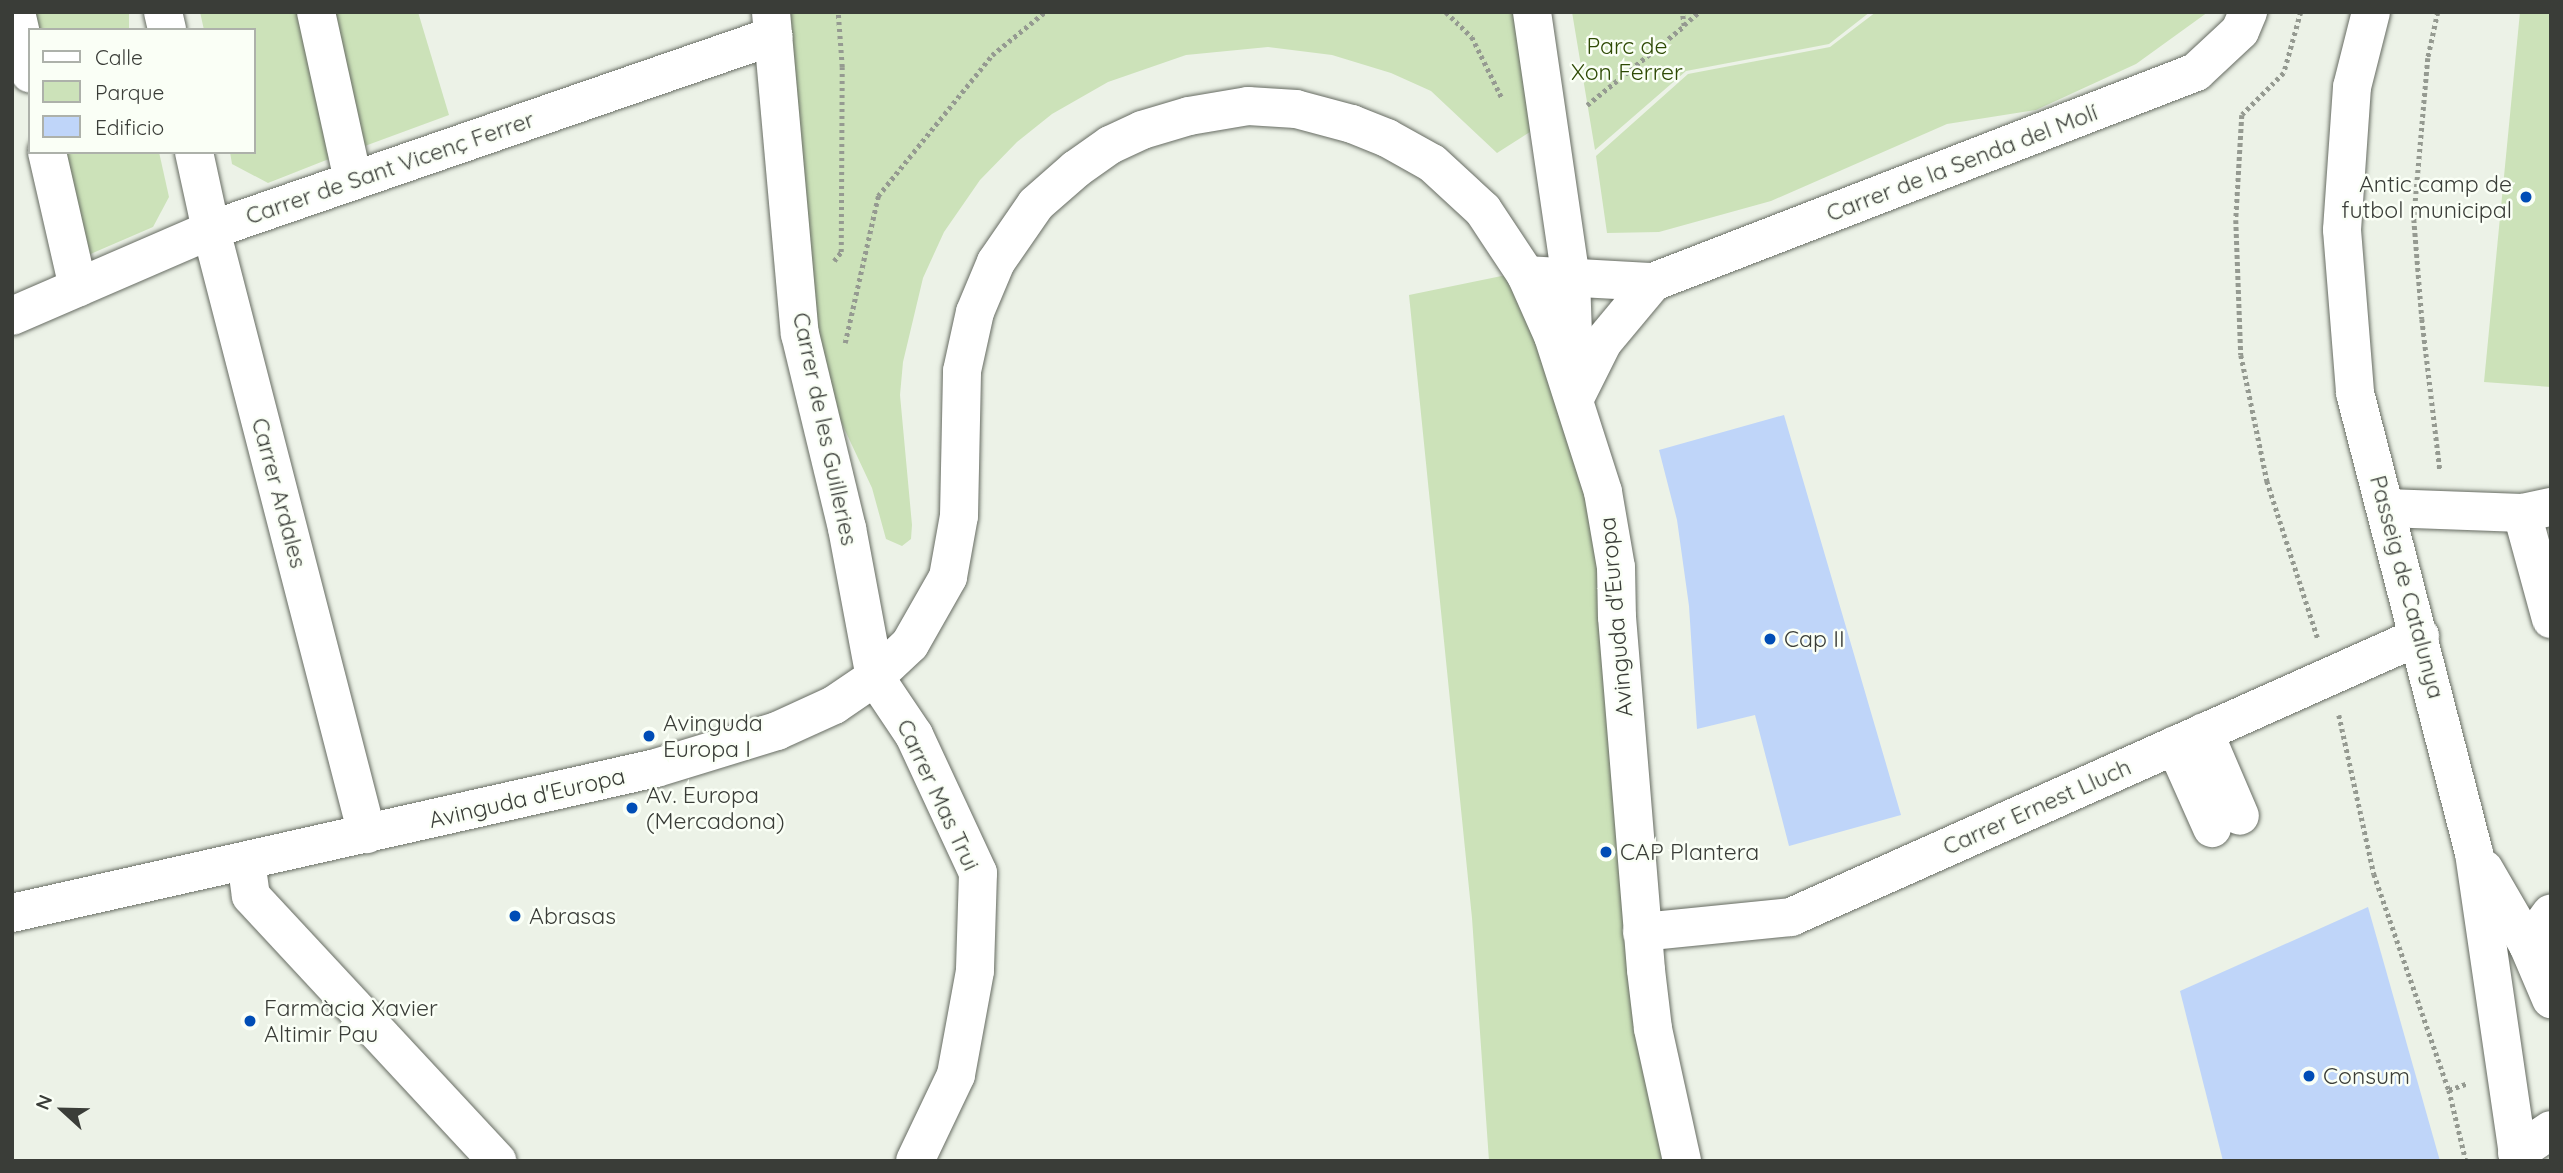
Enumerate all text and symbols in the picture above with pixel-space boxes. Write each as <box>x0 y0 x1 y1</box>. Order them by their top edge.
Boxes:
legend <box>28 28 256 154</box>
park label: Parc de Xon Ferrer <box>1571 32 1683 86</box>
text: Calle <box>95 44 143 70</box>
text: Parque <box>95 79 164 105</box>
street label: Carrer de la Senda del Molí <box>1823 99 2101 227</box>
street label: Carrer de Sant Vicenç Ferrer <box>242 106 538 230</box>
text: Edificio <box>95 114 164 140</box>
place label: Antic camp de futbol municipal <box>2341 170 2512 224</box>
marker: Antic camp de futbol municipal <box>2518 189 2534 205</box>
street label: Carrer de les Guilleries <box>787 310 863 548</box>
street label: Carrer Ardales <box>246 415 312 571</box>
street label: Passeig de Catalunya <box>2364 472 2450 702</box>
street label: Avinguda d'Europa <box>1594 516 1638 718</box>
place label: Cap II <box>1784 625 1845 653</box>
marker: Cap II <box>1762 631 1778 647</box>
place label: Avinguda Europa I <box>663 709 763 763</box>
street label: Carrer Mas Trui <box>891 715 985 875</box>
marker: Avinguda Europa I <box>641 728 657 744</box>
street label: Carrer Ernest Lluch <box>1939 753 2135 861</box>
street label: Avinguda d'Europa <box>426 762 628 834</box>
place label: Av. Europa (Mercadona) <box>646 781 784 835</box>
marker: Av. Europa (Mercadona) <box>624 800 640 816</box>
place label: CAP Plantera <box>1620 838 1759 866</box>
marker: CAP Plantera <box>1598 844 1614 860</box>
place label: Abrasas <box>529 902 616 930</box>
marker: Abrasas <box>507 908 523 924</box>
place label: Farmàcia Xavier Altimir Pau <box>264 994 438 1048</box>
marker: Farmàcia Xavier Altimir Pau <box>242 1013 258 1029</box>
place label: Consum <box>2323 1062 2410 1090</box>
marker: Consum <box>2301 1068 2317 1084</box>
north arrow <box>28 1075 98 1145</box>
text: N <box>30 1091 57 1113</box>

